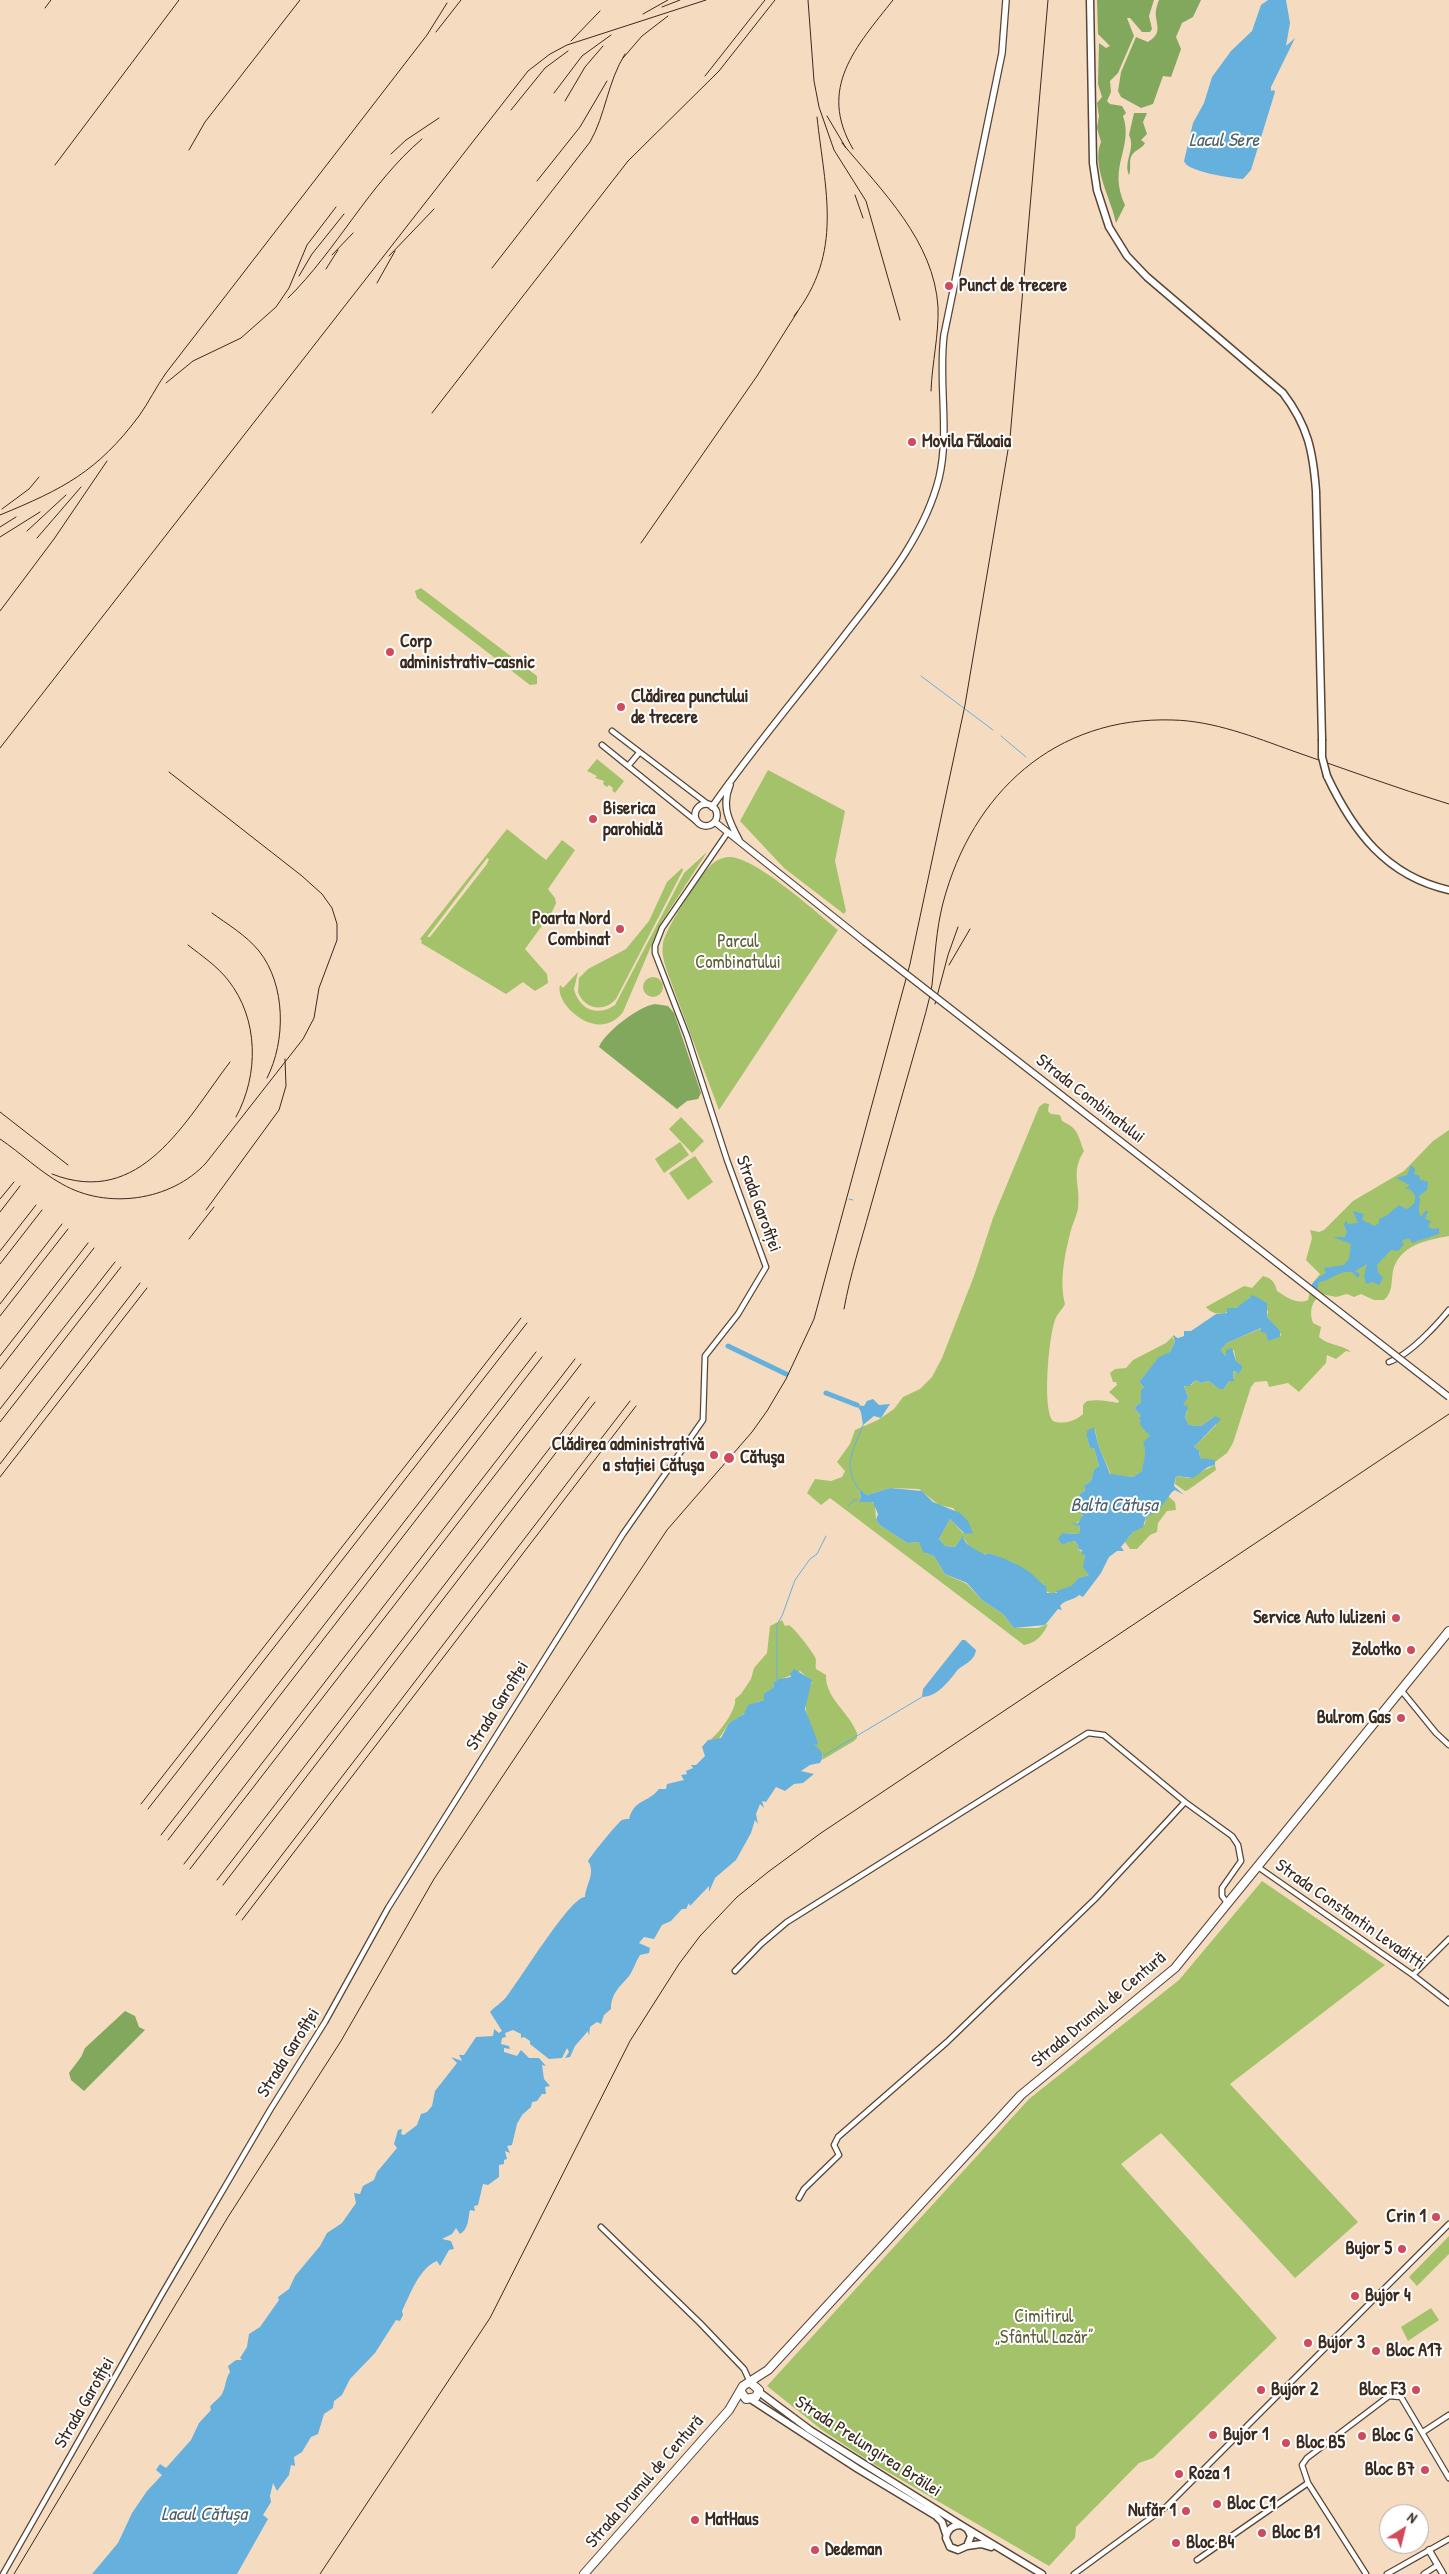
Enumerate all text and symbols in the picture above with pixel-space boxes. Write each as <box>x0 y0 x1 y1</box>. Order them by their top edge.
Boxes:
water label: Lacul Sere <box>1189 130 1259 152</box>
place label: Punct de trecere <box>959 275 1067 297</box>
marker: Punct de trecere <box>943 280 955 292</box>
place label: Movila Făloaia <box>922 431 1011 453</box>
marker: Movila Făloaia <box>906 436 918 448</box>
place label: Corp administrativ-casnic <box>400 631 534 674</box>
marker: Corp administrativ-casnic <box>384 646 396 658</box>
place label: Clădirea punctului de trecere <box>631 686 748 729</box>
marker: Clădirea punctului de trecere <box>615 701 627 713</box>
place label: Biserica parohială <box>603 798 662 841</box>
marker: Biserica parohială <box>587 813 599 825</box>
place label: Poarta Nord Combinat <box>532 908 610 951</box>
marker: Poarta Nord Combinat <box>614 923 626 935</box>
park label: Parcul Combinatului <box>695 931 781 974</box>
street label: Strada Combinatului <box>1031 1050 1149 1148</box>
street label: Strada Garofiței <box>731 1153 785 1255</box>
place label: Clădirea administrativă a stației Cătuşa <box>552 1434 704 1476</box>
place label: Cătuşa <box>740 1447 784 1469</box>
marker: Clădirea administrativă a stației Cătuşa <box>708 1449 720 1461</box>
marker: Cătuşa <box>722 1451 736 1465</box>
water label: Balta Cătușa <box>1070 1495 1158 1517</box>
place label: Service Auto Iulizeni <box>1253 1607 1386 1629</box>
marker: Service Auto Iulizeni <box>1390 1612 1402 1624</box>
place label: Zolotko <box>1352 1639 1401 1661</box>
marker: Zolotko <box>1405 1644 1417 1656</box>
street label: Strada Garofiței <box>462 1657 534 1755</box>
place label: Bulrom Gas <box>1317 1707 1391 1729</box>
marker: Bulrom Gas <box>1395 1712 1407 1724</box>
street label: Strada Constantin Levaditti <box>1271 1855 1429 1975</box>
street label: Strada Drumul de Centură <box>1027 1948 1171 2072</box>
street label: Strada Garofiței <box>253 2004 325 2102</box>
place label: Crin 1 <box>1386 2206 1426 2228</box>
marker: Crin 1 <box>1430 2211 1442 2223</box>
place label: Bujor 5 <box>1346 2238 1392 2260</box>
marker: Bujor 5 <box>1396 2243 1408 2255</box>
place label: Bujor 4 <box>1365 2285 1411 2307</box>
marker: Bujor 4 <box>1349 2290 1361 2302</box>
park label: Cimitirul „Sfântul Lazăr” <box>995 2306 1093 2348</box>
place label: Bujor 3 <box>1318 2332 1365 2354</box>
marker: Bujor 3 <box>1302 2337 1314 2349</box>
place label: Bloc A17 <box>1386 2340 1443 2362</box>
marker: Bloc A17 <box>1370 2345 1382 2357</box>
street label: Strada Garofiței <box>50 2354 120 2452</box>
place label: Bujor 2 <box>1271 2379 1318 2401</box>
place label: Bloc F3 <box>1359 2379 1406 2401</box>
marker: Bujor 2 <box>1255 2384 1267 2396</box>
marker: Bloc F3 <box>1410 2384 1422 2396</box>
street label: Strada Prelungirea Brăilei <box>791 2392 945 2502</box>
street label: Strada Drumul de Centură <box>582 2411 708 2553</box>
place label: Bujor 1 <box>1223 2424 1268 2446</box>
place label: Bloc G <box>1372 2425 1413 2447</box>
marker: Bujor 1 <box>1207 2429 1219 2441</box>
marker: Bloc G <box>1356 2430 1368 2442</box>
place label: Bloc B5 <box>1296 2432 1345 2454</box>
marker: Bloc B5 <box>1280 2437 1292 2449</box>
place label: Bloc B7 <box>1365 2459 1415 2481</box>
place label: Roza 1 <box>1189 2463 1230 2485</box>
marker: Bloc B7 <box>1419 2464 1431 2476</box>
marker: Roza 1 <box>1173 2468 1185 2480</box>
place label: Bloc C1 <box>1227 2493 1276 2515</box>
marker: Bloc C1 <box>1211 2498 1223 2510</box>
place label: Nufăr 1 <box>1128 2500 1176 2522</box>
water label: Lacul Cătușa <box>161 2504 247 2526</box>
north arrow <box>1379 2504 1429 2554</box>
marker: Nufăr 1 <box>1180 2505 1192 2517</box>
text: N <box>1404 2507 1421 2527</box>
place label: MatHaus <box>705 2509 759 2531</box>
marker: MatHaus <box>689 2514 701 2526</box>
place label: Bloc B1 <box>1272 2522 1320 2544</box>
marker: Bloc B1 <box>1256 2527 1268 2539</box>
place label: Bloc B4 <box>1186 2532 1234 2554</box>
marker: Bloc B4 <box>1170 2537 1182 2549</box>
place label: Dedeman <box>825 2539 882 2561</box>
marker: Dedeman <box>809 2544 821 2556</box>

